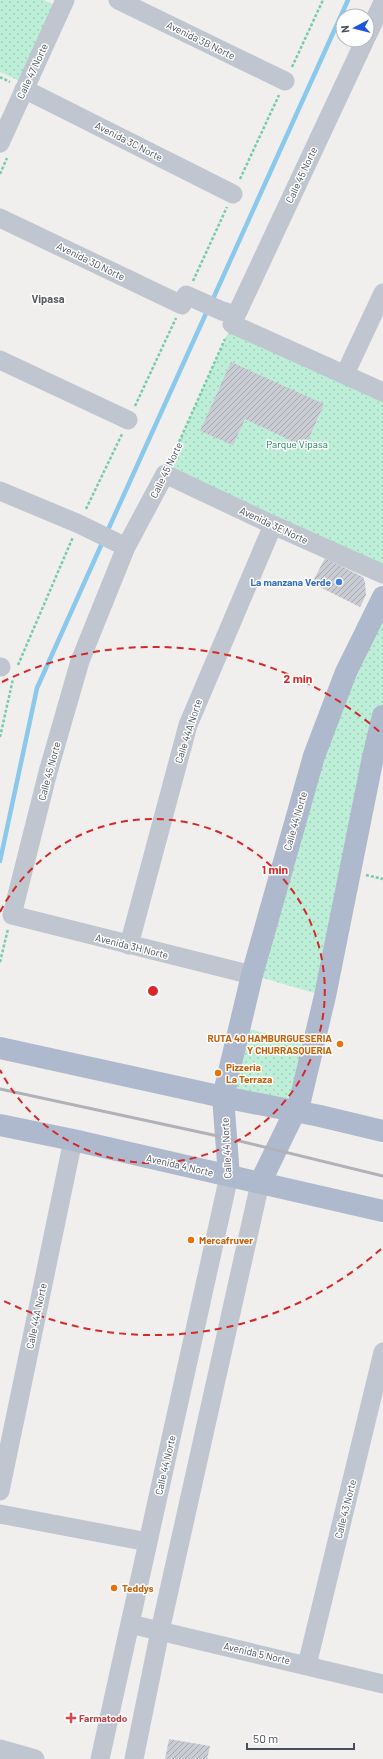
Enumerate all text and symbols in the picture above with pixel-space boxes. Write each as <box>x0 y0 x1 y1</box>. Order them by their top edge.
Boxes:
north arrow <box>335 8 375 48</box>
street label: Avenida 3B Norte <box>165 18 237 62</box>
text: N <box>338 25 351 34</box>
street label: Calle 47 Norte <box>14 41 50 101</box>
street label: Avenida 3C Norte <box>93 119 165 163</box>
street label: Calle 45 Norte <box>283 145 319 205</box>
street label: Avenida 3D Norte <box>55 239 127 283</box>
district label: Vipasa <box>31 292 65 305</box>
park label: Parque Vipasa <box>266 438 328 450</box>
street label: Calle 45 Norte <box>147 440 185 500</box>
street label: Avenida 3E Norte <box>238 504 310 546</box>
place label: La manzana Verde <box>250 576 332 588</box>
marker: La manzana Verde <box>334 577 344 587</box>
text: 2 min <box>284 671 312 685</box>
street label: Calle 44A Norte <box>172 697 204 765</box>
street label: Calle 45 Norte <box>35 740 63 802</box>
street label: Calle 44 Norte <box>281 790 309 852</box>
text: 1 min <box>262 862 288 876</box>
street label: Avenida 3H Norte <box>94 931 170 961</box>
centre of rings <box>146 984 160 998</box>
place label: RUTA 40 HAMBURGUESERIA Y CHURRASQUERIA <box>208 1032 332 1056</box>
marker: RUTA 40 HAMBURGUESERIA Y CHURRASQUERIA <box>335 1039 345 1049</box>
place label: Pizzeria La Terraza <box>226 1061 272 1085</box>
marker: Pizzeria La Terraza <box>213 1068 223 1078</box>
street label: Calle 44 Norte <box>218 1117 234 1179</box>
street label: Avenida 4 Norte <box>145 1151 215 1179</box>
place label: Mercafruver <box>199 1234 253 1246</box>
marker: Mercafruver <box>186 1235 196 1245</box>
street label: Calle 44A Norte <box>23 1282 49 1350</box>
street label: Calle 44 Norte <box>152 1434 178 1496</box>
street label: Calle 43 Norte <box>332 1478 358 1540</box>
place label: Teddys <box>122 1582 154 1594</box>
marker: Teddys <box>109 1583 119 1593</box>
street label: Avenida 5 Norte <box>222 1639 292 1667</box>
place label: Farmatodo <box>79 1712 128 1724</box>
marker: Farmatodo <box>66 1713 76 1723</box>
scale bar <box>247 1725 354 1751</box>
text: 50 m <box>253 1731 278 1745</box>

